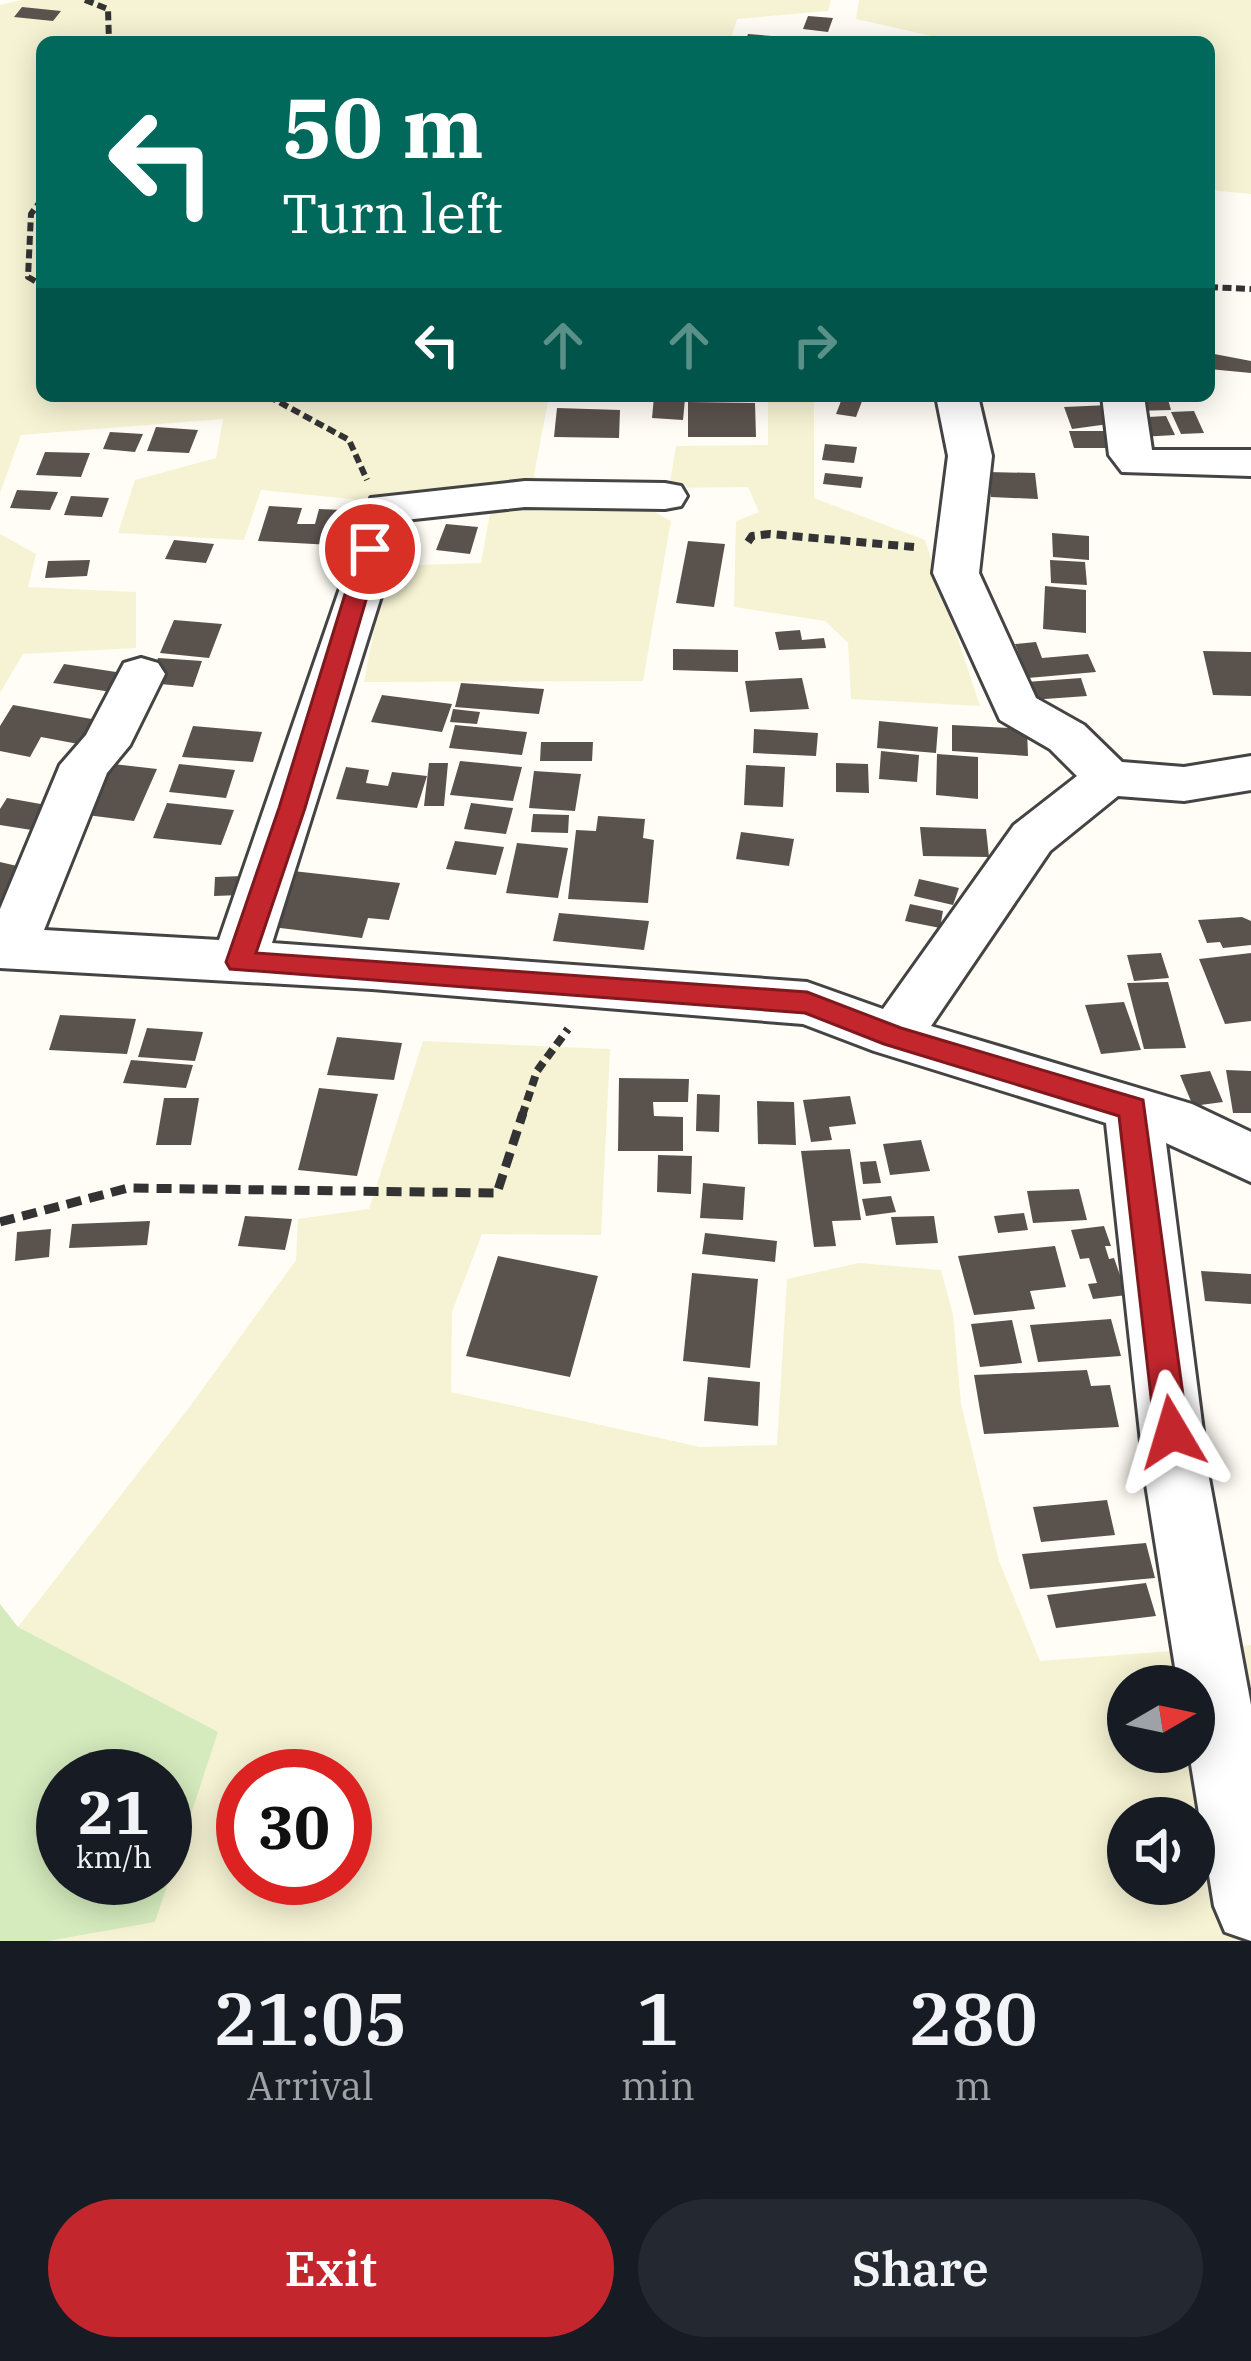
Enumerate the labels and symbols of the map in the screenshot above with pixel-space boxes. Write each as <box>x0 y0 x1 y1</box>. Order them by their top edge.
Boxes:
pin <box>319 498 421 600</box>
position arrow <box>1109 1369 1235 1495</box>
north arrow <box>1107 1665 1215 1773</box>
speed limit sign: 30 <box>216 1749 372 1905</box>

